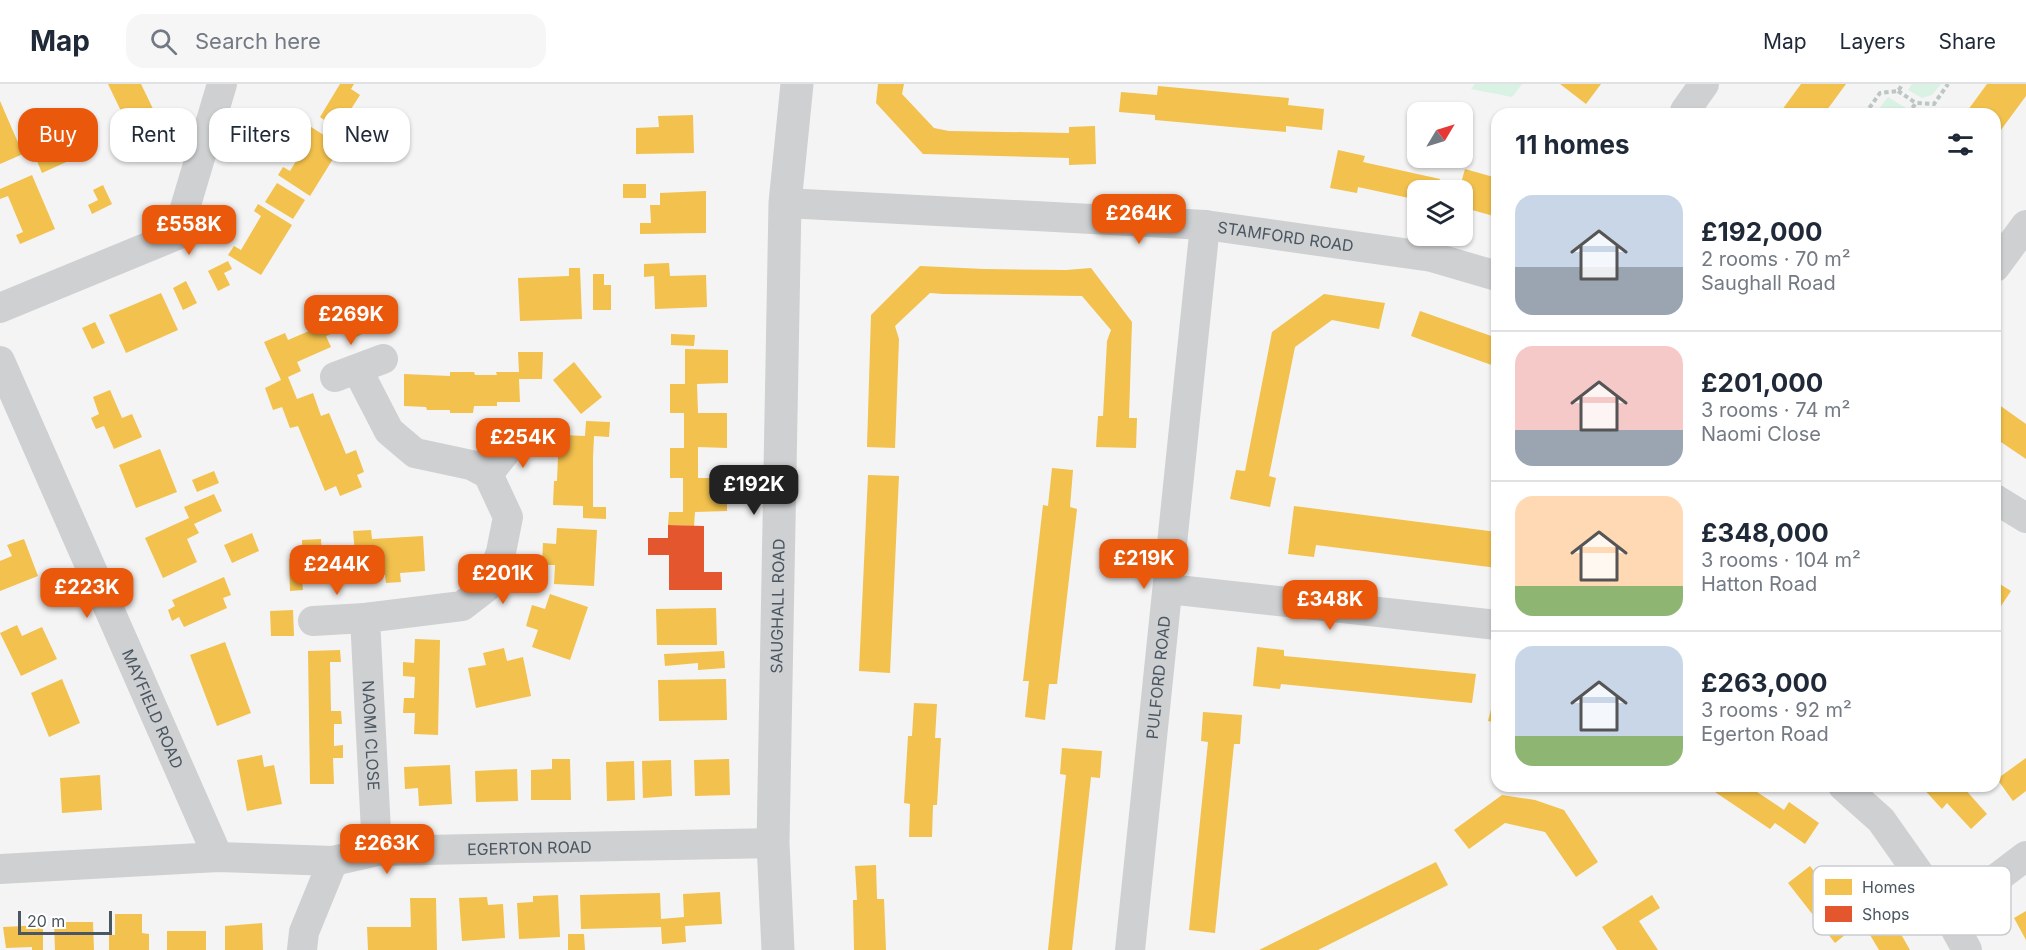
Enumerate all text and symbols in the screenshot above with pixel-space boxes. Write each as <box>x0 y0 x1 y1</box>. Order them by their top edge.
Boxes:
search box <box>126 14 546 68</box>
text: Map <box>30 24 90 58</box>
icon: search <box>147 25 180 58</box>
text: Search here <box>195 28 321 54</box>
text: Map <box>1763 29 1807 54</box>
text: Layers <box>1840 29 1906 54</box>
text: Share <box>1939 29 1996 54</box>
north arrow <box>1407 102 1473 168</box>
map controls <box>1407 102 1473 246</box>
chip: Buy <box>18 108 98 162</box>
chip: Rent <box>110 108 197 162</box>
chip: Filters <box>209 108 311 162</box>
chip: New <box>323 108 410 162</box>
icon: filters <box>1944 128 1977 161</box>
text: 11 homes <box>1515 129 1630 160</box>
button: layers <box>1407 180 1473 246</box>
pin: £264K <box>1097 194 1181 245</box>
text: £264K <box>1106 201 1172 225</box>
pin: £558K <box>147 205 231 256</box>
text: £558K <box>156 212 222 236</box>
text: £192,000 <box>1701 216 1823 247</box>
street label: STAMFORD ROAD <box>1216 217 1355 256</box>
icon: home <box>1563 219 1635 291</box>
text: 2 rooms · 70 m² <box>1701 247 1851 271</box>
text: Saughall Road <box>1701 271 1836 295</box>
pin: £269K <box>309 295 393 346</box>
text: £269K <box>318 302 384 326</box>
text: £201,000 <box>1701 367 1823 398</box>
icon: home <box>1563 370 1635 442</box>
text: 3 rooms · 74 m² <box>1701 398 1850 422</box>
pin: £254K <box>481 418 565 469</box>
text: Naomi Close <box>1701 422 1821 446</box>
text: £254K <box>490 425 556 449</box>
pin: £192K <box>712 465 796 516</box>
text: £192K <box>723 472 785 496</box>
text: £348,000 <box>1701 517 1829 548</box>
icon: home <box>1563 520 1635 592</box>
street label: SAUGHALL ROAD <box>766 539 789 674</box>
pin: £219K <box>1102 539 1186 590</box>
pin: £244K <box>295 545 379 596</box>
text: £219K <box>1113 546 1175 570</box>
text: 3 rooms · 104 m² <box>1701 548 1861 572</box>
text: £244K <box>304 552 370 576</box>
pin: £201K <box>461 554 545 605</box>
text: £201K <box>472 561 534 585</box>
pin: £223K <box>45 568 129 619</box>
text: Hatton Road <box>1701 572 1817 596</box>
text: £223K <box>54 575 120 599</box>
pin: £348K <box>1288 580 1372 631</box>
text: £348K <box>1297 587 1363 611</box>
street label: PULFORD ROAD <box>1142 615 1175 740</box>
street label: MAYFIELD ROAD <box>118 646 188 772</box>
text: £263,000 <box>1701 667 1828 698</box>
icon: home <box>1563 670 1635 742</box>
street label: NAOMI CLOSE <box>358 680 384 791</box>
text: 3 rooms · 92 m² <box>1701 698 1852 722</box>
text: Egerton Road <box>1701 722 1829 746</box>
pin: £263K <box>345 824 429 875</box>
text: £263K <box>354 831 420 855</box>
street label: EGERTON ROAD <box>467 837 592 859</box>
legend <box>1813 866 2011 935</box>
text: Homes <box>1862 877 1915 897</box>
text: Shops <box>1862 904 1910 924</box>
scale bar <box>18 908 112 936</box>
text: 20 m <box>27 911 65 931</box>

